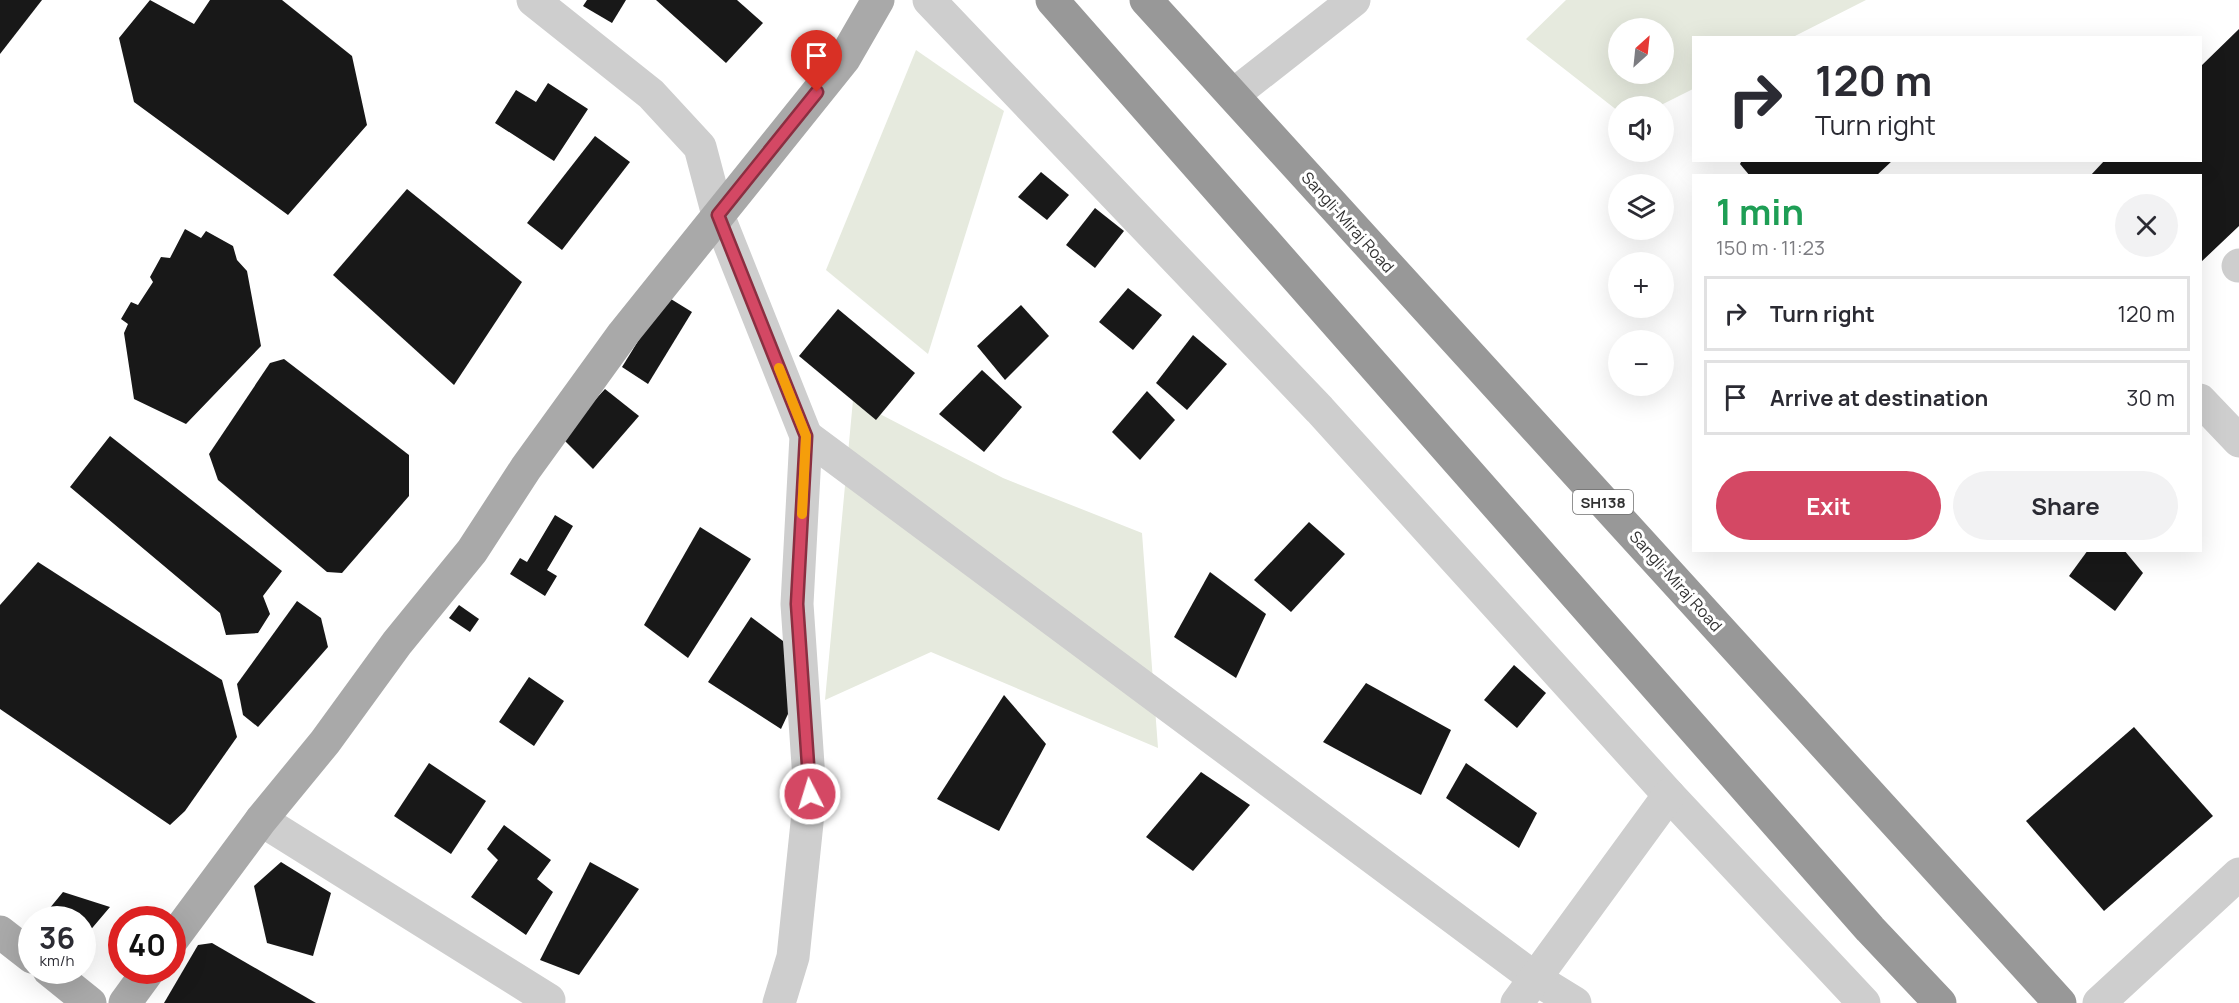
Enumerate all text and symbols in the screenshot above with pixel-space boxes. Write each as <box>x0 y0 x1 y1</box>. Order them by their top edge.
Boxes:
north arrow <box>1608 18 1674 84</box>
map controls <box>1608 18 1674 396</box>
pin <box>791 30 842 92</box>
icon: arrive <box>800 39 833 72</box>
text: 120 m <box>1815 51 1932 109</box>
icon: right <box>1716 60 1794 138</box>
button: sound <box>1608 96 1674 162</box>
text: Turn right <box>1815 106 1936 143</box>
street label: Sangli-Miraj Road <box>1297 167 1399 277</box>
button: layers <box>1608 174 1674 240</box>
text: 1 min <box>1716 187 1804 236</box>
button: close <box>2115 194 2178 257</box>
text: 150 m · 11:23 <box>1716 234 1825 261</box>
button: + <box>1608 252 1674 318</box>
icon: right <box>1719 297 1752 330</box>
text: Turn right <box>1770 299 1875 329</box>
text: 120 m <box>2117 299 2175 329</box>
button: − <box>1608 330 1674 396</box>
icon: arrive <box>1719 381 1752 414</box>
text: Arrive at destination <box>1770 383 1988 413</box>
text: 30 m <box>2126 383 2175 413</box>
button: Exit <box>1716 471 1941 540</box>
button: Share <box>1953 471 2178 540</box>
road number: SH138 <box>1573 490 1633 514</box>
street label: Sangli-Miraj Road <box>1625 526 1727 636</box>
position arrow <box>778 762 842 826</box>
speed limit sign: 40 <box>108 906 186 984</box>
text: 36 <box>39 917 75 958</box>
text: km/h <box>40 950 74 971</box>

